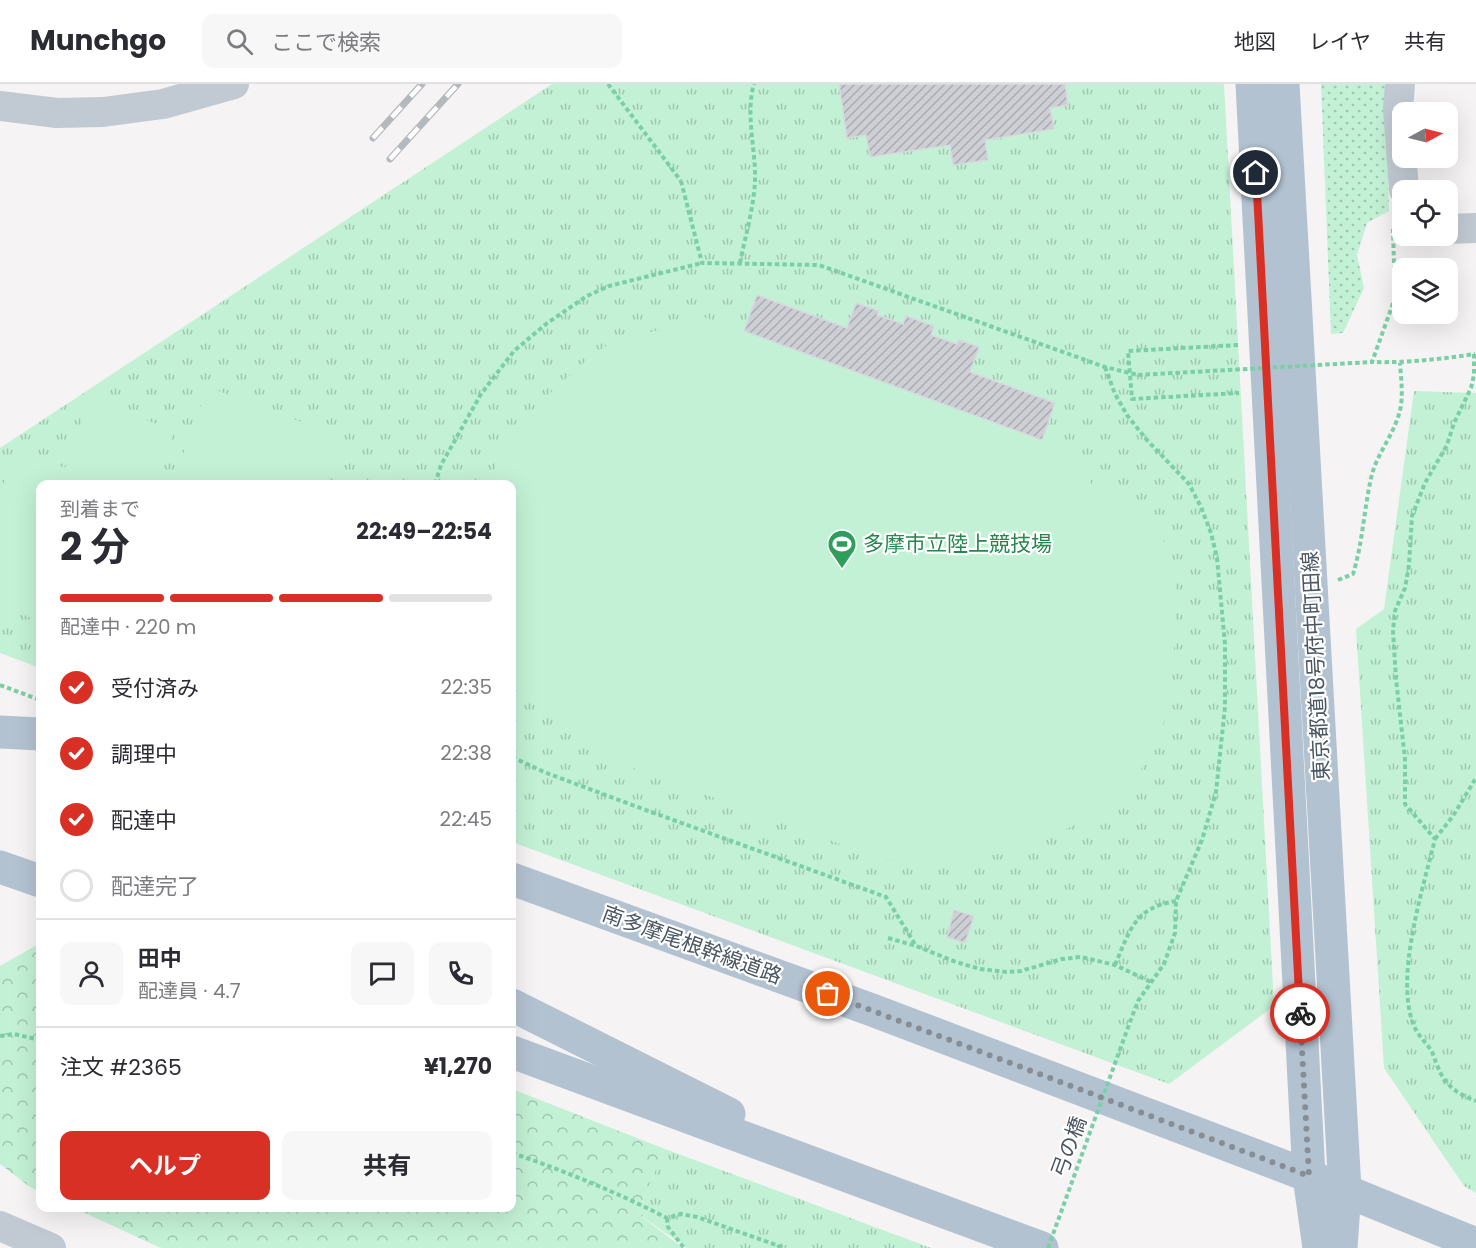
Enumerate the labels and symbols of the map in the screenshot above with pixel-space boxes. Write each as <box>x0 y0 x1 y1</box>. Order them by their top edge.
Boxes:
north arrow <box>1392 102 1458 168</box>
pin <box>1230 147 1281 198</box>
sports icon: 多摩市立陸上競技場 <box>826 528 858 570</box>
place label: 多摩市立陸上競技場 <box>863 529 1052 558</box>
street label: 東京都道18号府中町田線 <box>1295 550 1336 782</box>
street label: 南多摩尾根幹線道路 <box>598 899 786 990</box>
pin <box>802 968 853 1019</box>
courier <box>1270 983 1330 1043</box>
street label: 弓の橋 <box>1044 1112 1093 1181</box>

